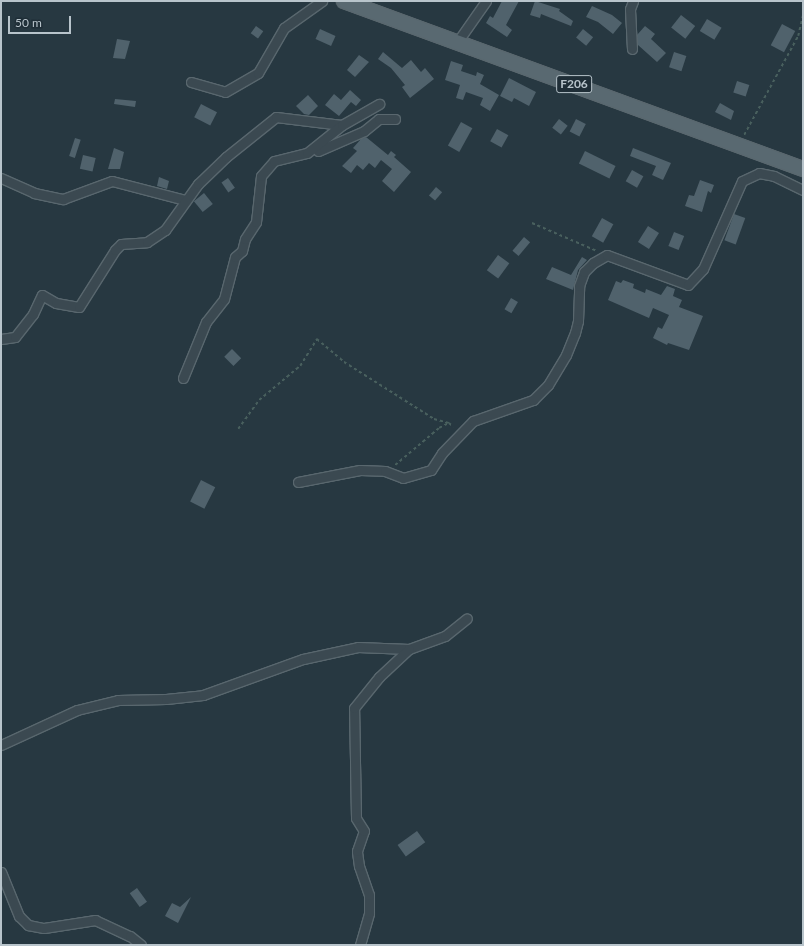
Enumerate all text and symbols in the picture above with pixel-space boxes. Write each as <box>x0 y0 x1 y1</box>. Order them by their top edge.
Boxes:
scale bar <box>10 8 73 34</box>
text: 50 m <box>15 15 42 30</box>
road number: F206 <box>556 74 592 94</box>

